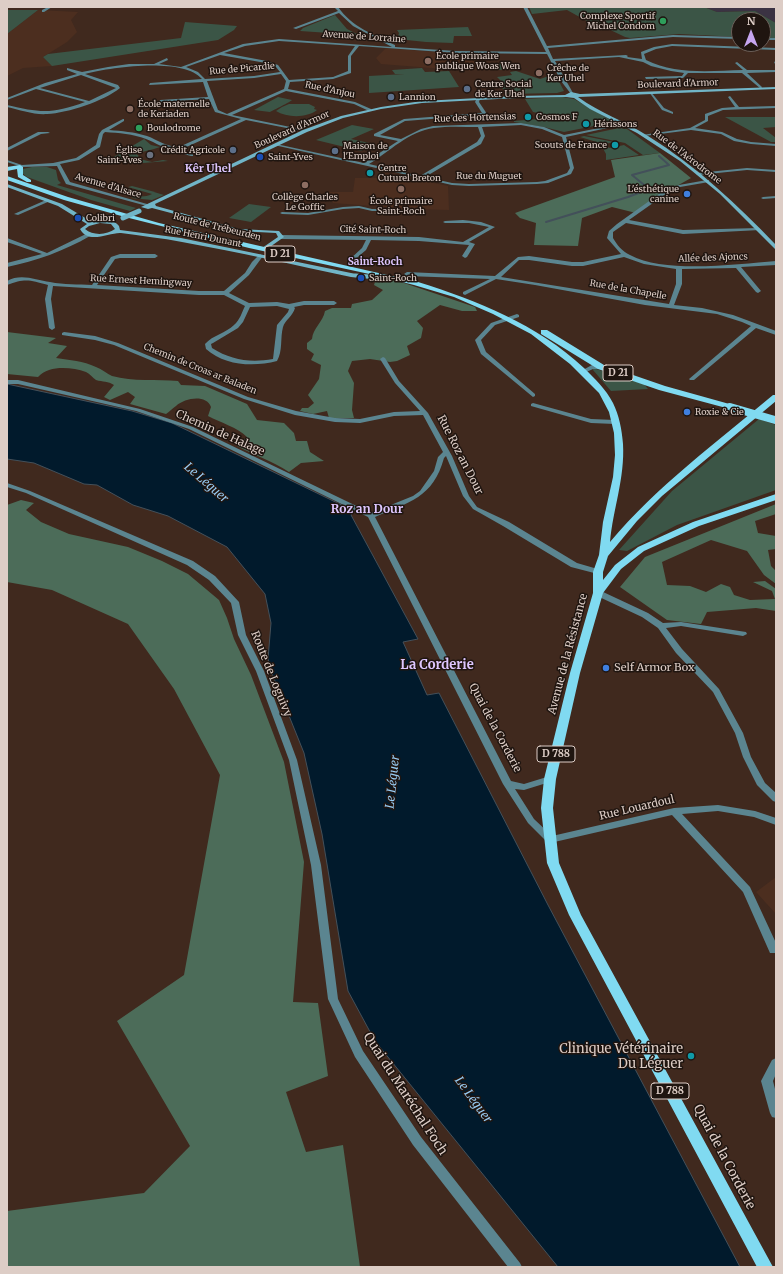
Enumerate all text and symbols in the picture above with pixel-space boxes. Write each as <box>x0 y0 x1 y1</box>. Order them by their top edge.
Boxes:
place label: Complexe Sportif Michel Condom <box>580 11 655 32</box>
north arrow <box>731 12 771 52</box>
text: N <box>747 14 755 28</box>
marker: Complexe Sportif Michel Condom <box>658 16 668 26</box>
street label: Avenue de Lorraine <box>322 29 406 45</box>
place label: École primaire publique Woas Wen <box>436 51 520 72</box>
marker: École primaire publique Woas Wen <box>423 56 433 66</box>
street label: Rue de Picardie <box>209 61 275 77</box>
place label: Crêche de Ker Uhel <box>547 63 589 84</box>
marker: Crêche de Ker Uhel <box>534 68 544 78</box>
street label: Boulevard d'Armor <box>637 77 719 91</box>
street label: Rue d'Anjou <box>304 79 356 101</box>
place label: Centre Social de Ker Uhel <box>475 79 532 100</box>
marker: Centre Social de Ker Uhel <box>462 84 472 94</box>
marker: Lannion <box>386 92 396 102</box>
place label: Lannion <box>399 92 436 102</box>
place label: École maternelle de Keriaden <box>138 99 210 120</box>
marker: École maternelle de Keriaden <box>125 104 135 114</box>
street label: Boulevard d'Armor <box>253 109 331 151</box>
street label: Rue des Hortensias <box>434 111 516 125</box>
marker: Cosmos F <box>523 112 533 122</box>
place label: Cosmos F <box>536 112 578 122</box>
marker: Hérissons <box>581 119 591 129</box>
place label: Hérissons <box>594 119 637 129</box>
marker: Boulodrome <box>134 123 144 133</box>
place label: Boulodrome <box>147 123 200 133</box>
street label: Rue de l'Aérodrome <box>651 128 723 186</box>
place label: Scouts de France <box>535 140 607 150</box>
marker: Scouts de France <box>610 140 620 150</box>
place label: Maison de l'Emploi <box>343 141 388 162</box>
place label: Église Saint-Yves <box>97 145 142 166</box>
place label: Crédit Agricole <box>161 145 225 155</box>
marker: Crédit Agricole <box>228 145 238 155</box>
marker: Maison de l'Emploi <box>330 146 340 156</box>
marker: Église Saint-Yves <box>145 150 155 160</box>
marker: Saint-Yves <box>255 152 265 162</box>
place label: Saint-Yves <box>268 152 313 162</box>
district label: Kêr Uhel <box>185 162 231 176</box>
place label: Centre Cuturel Breton <box>378 163 441 184</box>
marker: Centre Cuturel Breton <box>365 168 375 178</box>
street label: Avenue d'Alsace <box>74 171 142 201</box>
street label: Rue du Muguet <box>456 171 522 181</box>
marker: Collège Charles Le Goffic <box>300 180 310 190</box>
marker: École primaire Saint-Roch <box>396 184 406 194</box>
place label: L'ésthétique canine <box>627 184 679 205</box>
marker: L'ésthétique canine <box>682 189 692 199</box>
place label: Collège Charles Le Goffic <box>272 192 338 213</box>
place label: École primaire Saint-Roch <box>370 196 432 217</box>
street label: Route de Trébeurden <box>172 211 262 243</box>
marker: Colibri <box>73 213 83 223</box>
place label: Colibri <box>86 213 115 223</box>
street label: Rue Henri Dunant <box>164 224 242 250</box>
street label: Cité Saint-Roch <box>340 224 406 236</box>
road number: D 21 <box>265 246 295 262</box>
street label: Allée des Ajoncs <box>678 251 748 265</box>
district label: Saint-Roch <box>348 256 402 268</box>
street label: Rue Ernest Hemingway <box>90 273 192 289</box>
marker: Saint-Roch <box>356 273 366 283</box>
place label: Saint-Roch <box>369 273 417 283</box>
street label: Rue de la Chapelle <box>589 278 667 302</box>
street label: Chemin de Croas ar Baladen <box>142 341 258 397</box>
road number: D 21 <box>603 365 633 381</box>
street label: Chemin de Halage <box>174 407 266 459</box>
marker: Roxie & Cie <box>682 407 692 417</box>
place label: Roxie & Cie <box>695 407 744 417</box>
street label: Rue Roz an Dour <box>434 413 486 497</box>
water label: Le Léguer <box>181 460 231 506</box>
district label: Roz an Dour <box>331 503 403 517</box>
street label: Avenue de la Résistance <box>546 592 590 716</box>
street label: Route de Loguivy <box>248 629 294 719</box>
district label: La Corderie <box>400 657 474 673</box>
place label: Self Armor Box <box>614 661 695 675</box>
marker: Self Armor Box <box>601 663 611 673</box>
street label: Quai de la Corderie <box>466 681 524 775</box>
road number: D 788 <box>537 746 575 762</box>
water label: Le Léguer <box>383 755 403 809</box>
street label: Rue Louardoul <box>598 793 676 823</box>
street label: Quai du Maréchal Foch <box>360 1030 450 1158</box>
place label: Clinique Vétérinaire Du Léguer <box>559 1041 683 1072</box>
marker: Clinique Vétérinaire Du Léguer <box>686 1051 696 1061</box>
water label: Le Léguer <box>451 1074 495 1126</box>
road number: D 788 <box>651 1083 689 1099</box>
street label: Quai de la Corderie <box>690 1102 758 1212</box>

